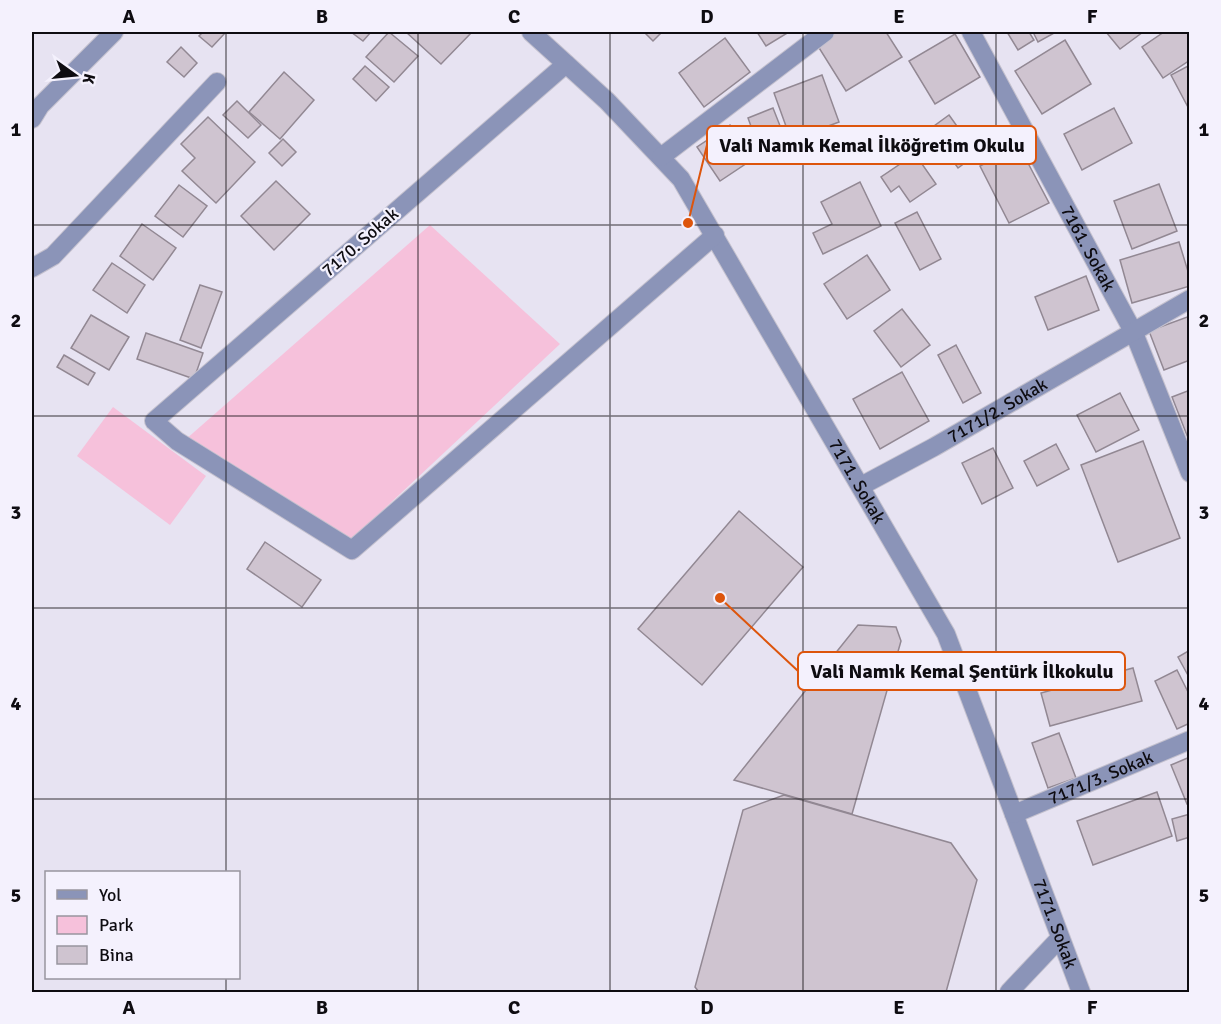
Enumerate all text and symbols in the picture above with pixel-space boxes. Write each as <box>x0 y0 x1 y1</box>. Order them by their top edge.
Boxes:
text: A <box>123 4 136 29</box>
text: B <box>316 4 328 29</box>
text: C <box>508 4 520 29</box>
text: D <box>700 4 714 29</box>
text: E <box>893 4 905 29</box>
text: F <box>1087 4 1098 29</box>
north arrow <box>45 45 105 105</box>
text: K <box>78 71 99 86</box>
text: 1 <box>11 117 22 142</box>
text: 1 <box>1199 117 1210 142</box>
callout: Vali Namık Kemal İlköğretim Okulu <box>707 126 1036 164</box>
text: Vali Namık Kemal İlköğretim Okulu <box>719 133 1025 158</box>
street label: 7161. Sokak <box>1056 202 1120 295</box>
street label: 7170. Sokak <box>317 203 403 281</box>
text: 2 <box>11 308 21 333</box>
text: 2 <box>1199 308 1209 333</box>
street label: 7171/2. Sokak <box>944 373 1051 448</box>
street label: 7171. Sokak <box>824 435 890 528</box>
text: 3 <box>11 500 21 525</box>
text: 3 <box>1199 500 1209 525</box>
callout: Vali Namık Kemal Şentürk İlkokulu <box>798 652 1125 690</box>
text: Vali Namık Kemal Şentürk İlkokulu <box>811 659 1113 684</box>
text: 4 <box>11 691 22 716</box>
text: 4 <box>1199 691 1210 716</box>
street label: 7171/3. Sokak <box>1045 746 1156 809</box>
legend <box>45 871 240 979</box>
street label: 7171. Sokak <box>1028 875 1082 971</box>
text: 5 <box>11 883 21 908</box>
text: 5 <box>1199 883 1209 908</box>
text: Yol <box>99 884 122 906</box>
text: Park <box>99 914 134 936</box>
text: Bina <box>99 944 134 966</box>
text: A <box>123 995 136 1020</box>
text: B <box>316 995 328 1020</box>
text: C <box>508 995 520 1020</box>
text: D <box>700 995 714 1020</box>
text: E <box>893 995 905 1020</box>
text: F <box>1087 995 1098 1020</box>

